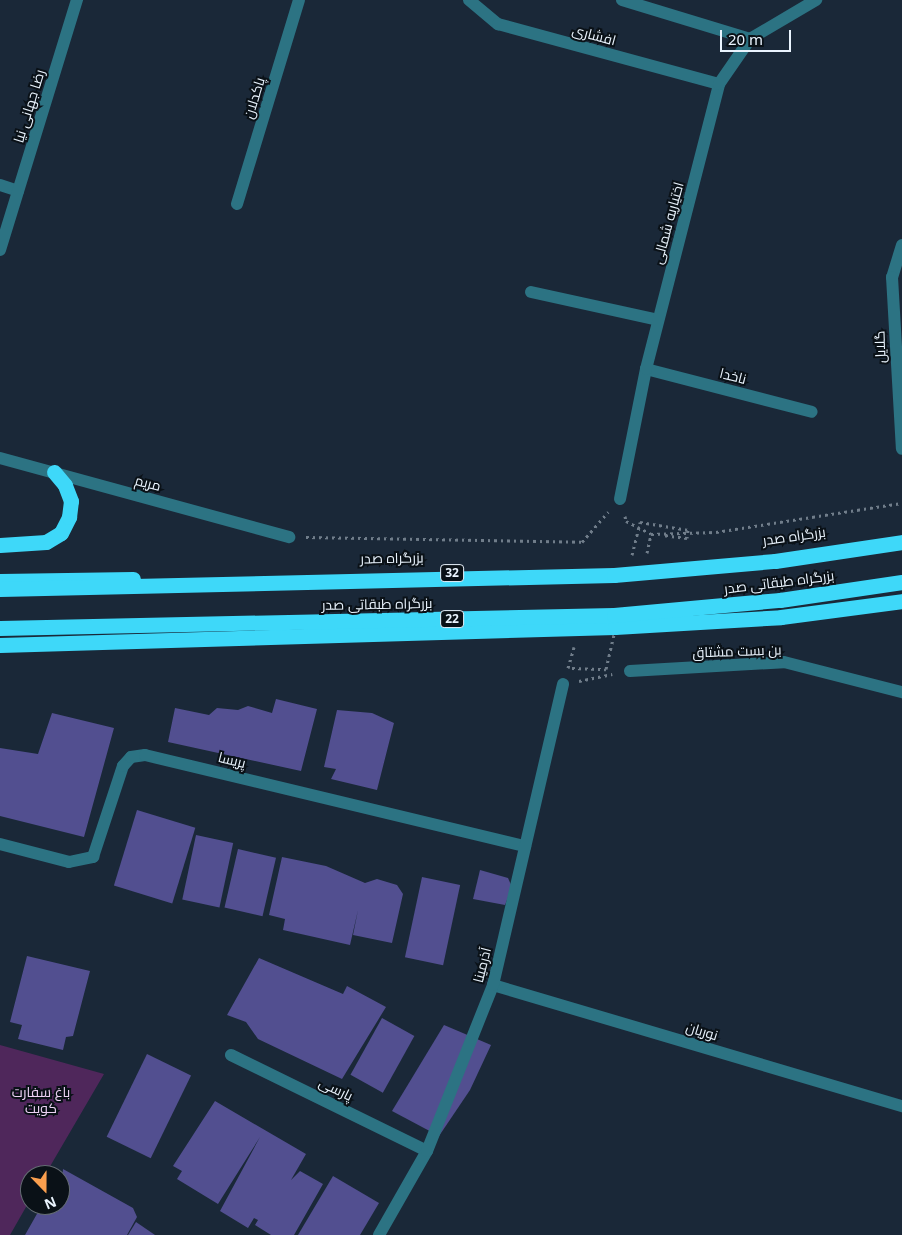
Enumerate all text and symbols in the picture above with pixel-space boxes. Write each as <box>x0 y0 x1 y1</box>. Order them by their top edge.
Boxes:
scale bar <box>722 20 793 52</box>
street label: افشاری <box>570 21 618 49</box>
text: 20 m <box>728 29 763 49</box>
street label: رضا جهانی نیا <box>10 67 48 145</box>
street label: پاکدلان <box>240 75 268 121</box>
street label: اختیاریه شمالی <box>649 180 687 266</box>
street label: گلایل <box>871 331 889 363</box>
street label: ناخدا <box>718 365 748 387</box>
street label: مریم <box>133 472 163 494</box>
street label: بزرگراه صدر <box>761 523 827 549</box>
street label: بزرگراه صدر <box>360 549 424 567</box>
road number: 32 <box>440 564 464 582</box>
street label: بزرگراه طبقاتی صدر <box>723 567 835 597</box>
street label: بزرگراه طبقاتی صدر <box>321 595 433 613</box>
road number: 22 <box>440 610 464 628</box>
street label: بن بست مشتاق <box>692 641 782 661</box>
street label: پریسا <box>216 748 248 772</box>
street label: آذرمینا <box>470 946 494 984</box>
street label: نوریان <box>684 1018 720 1044</box>
street label: پارسی <box>316 1074 356 1104</box>
park label: باغ سفارت کویت <box>12 1084 70 1116</box>
north arrow <box>20 1165 70 1215</box>
text: N <box>42 1192 59 1214</box>

